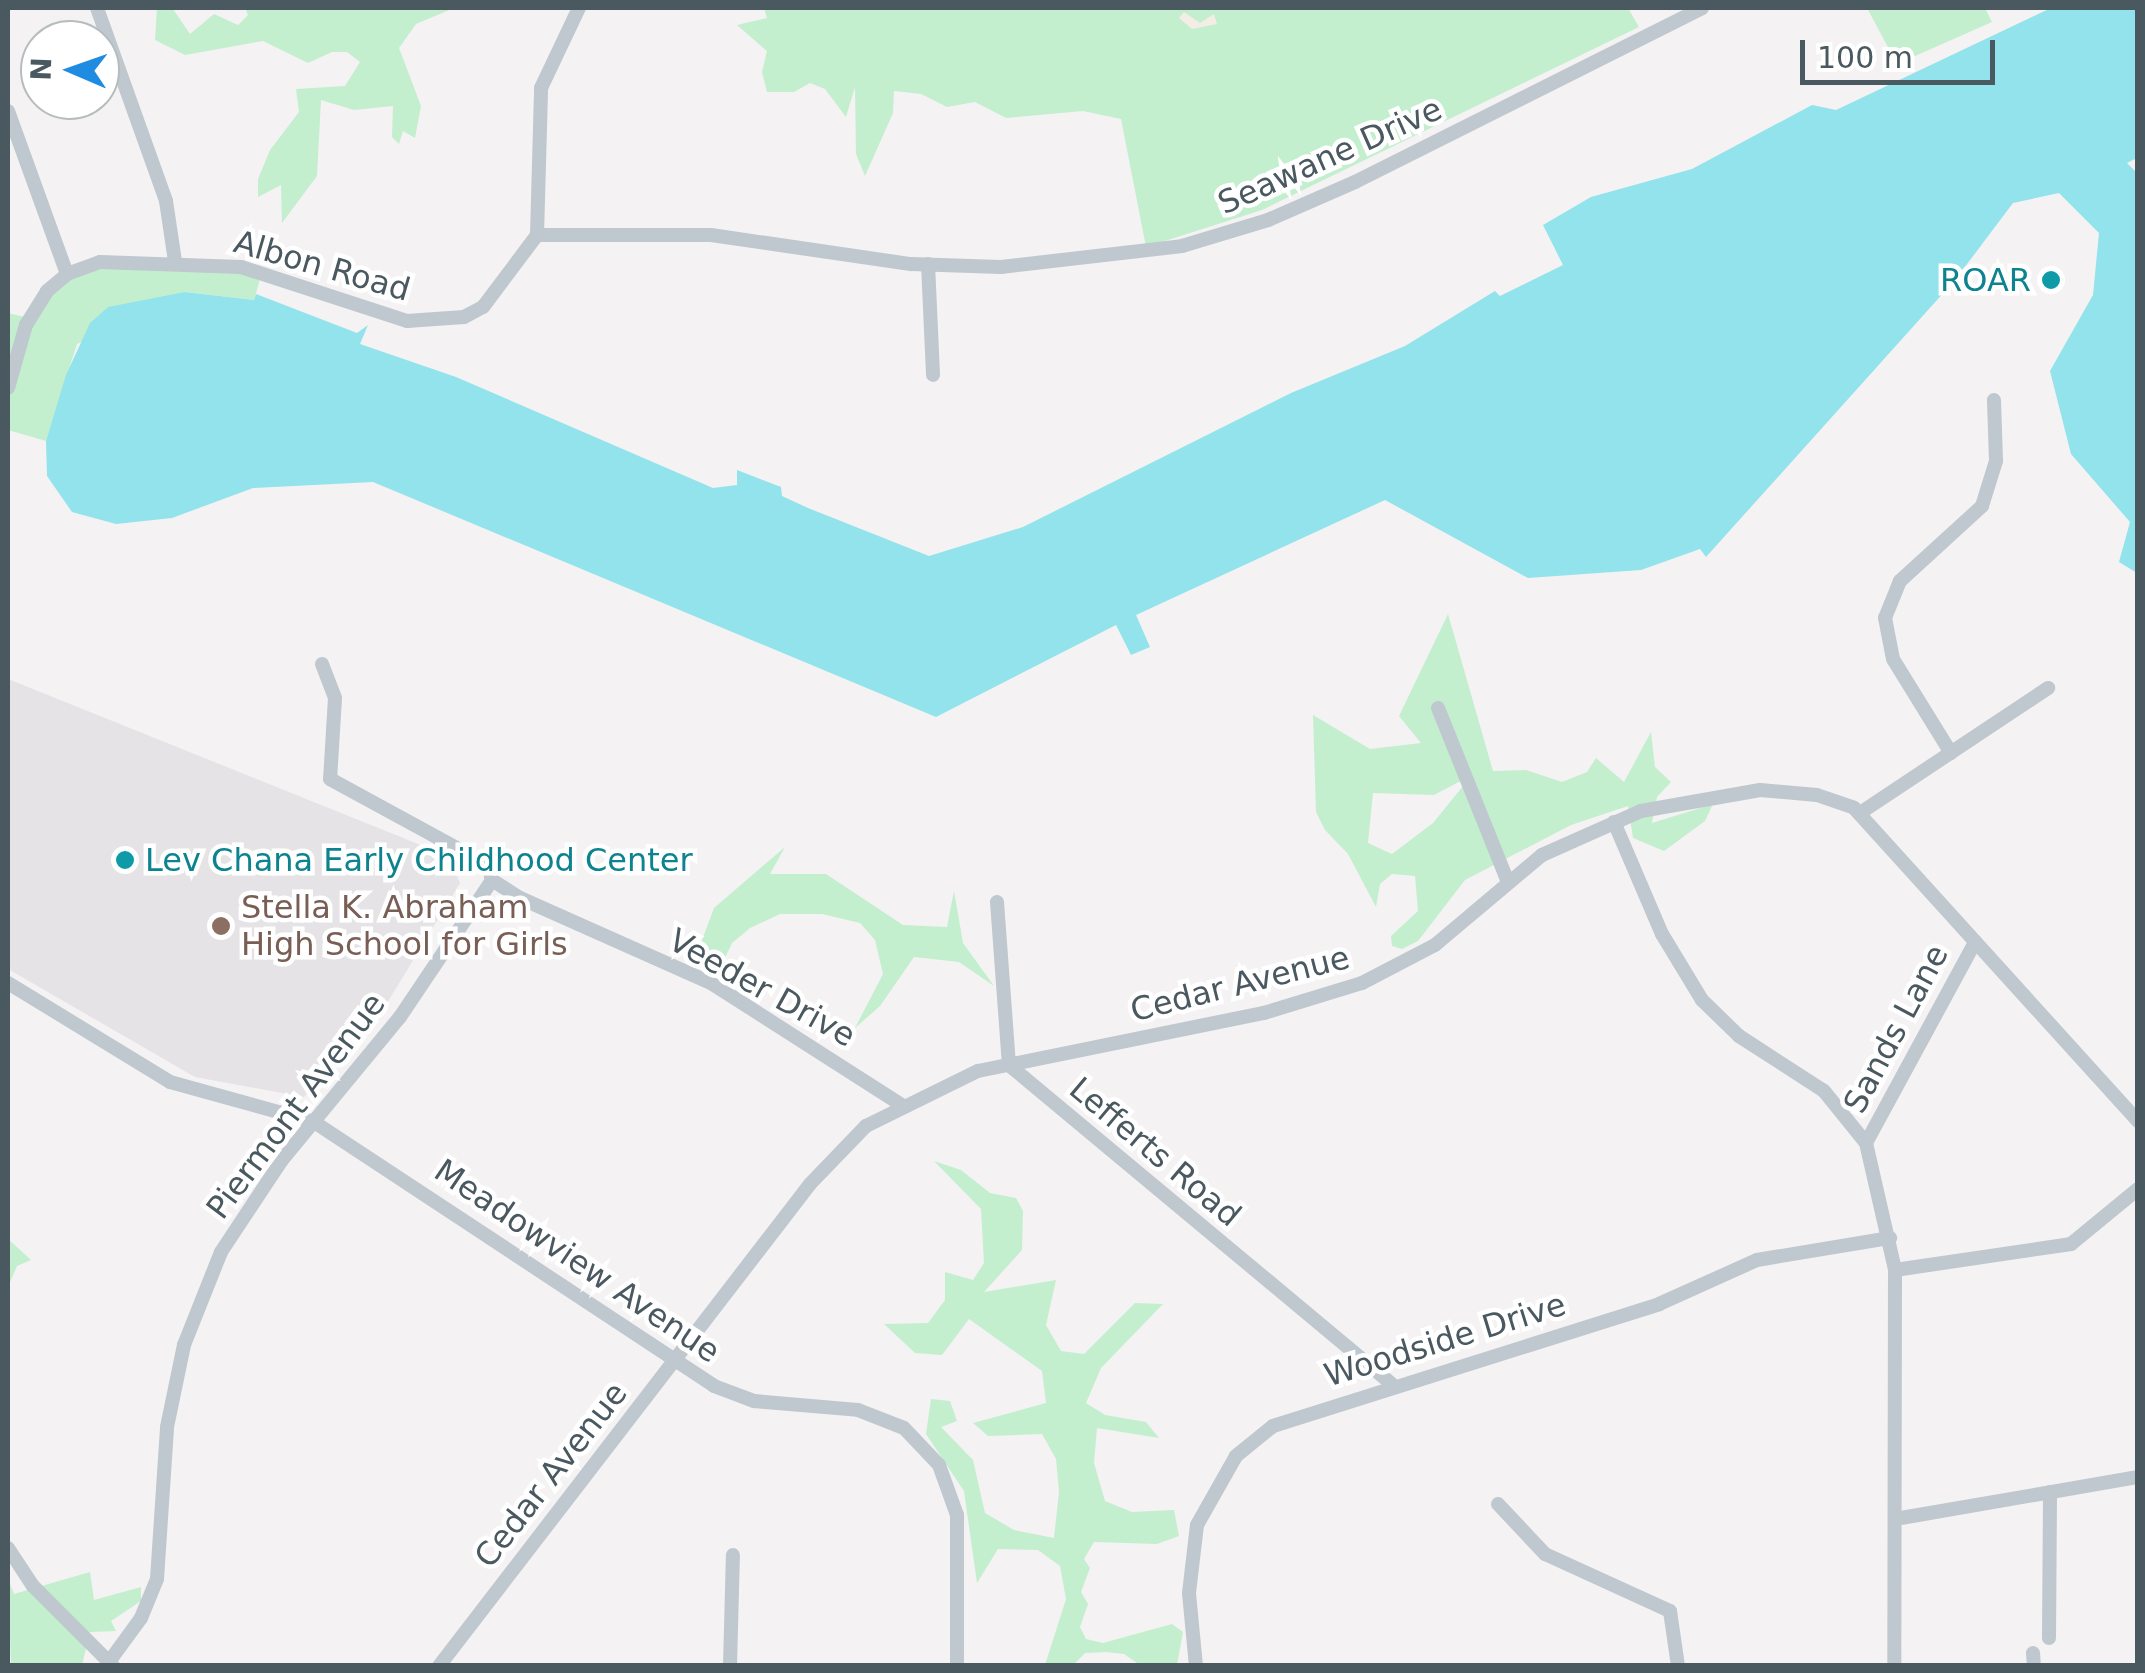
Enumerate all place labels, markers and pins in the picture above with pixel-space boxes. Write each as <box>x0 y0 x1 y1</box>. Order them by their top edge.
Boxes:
place label: ROAR <box>1940 261 2031 299</box>
marker: ROAR <box>2040 269 2062 291</box>
place label: Lev Chana Early Childhood Center <box>145 841 693 879</box>
marker: Lev Chana Early Childhood Center <box>114 849 136 871</box>
place label: Stella K. Abraham High School for Girls <box>241 889 568 964</box>
marker: Stella K. Abraham High School for Girls <box>210 915 232 937</box>

